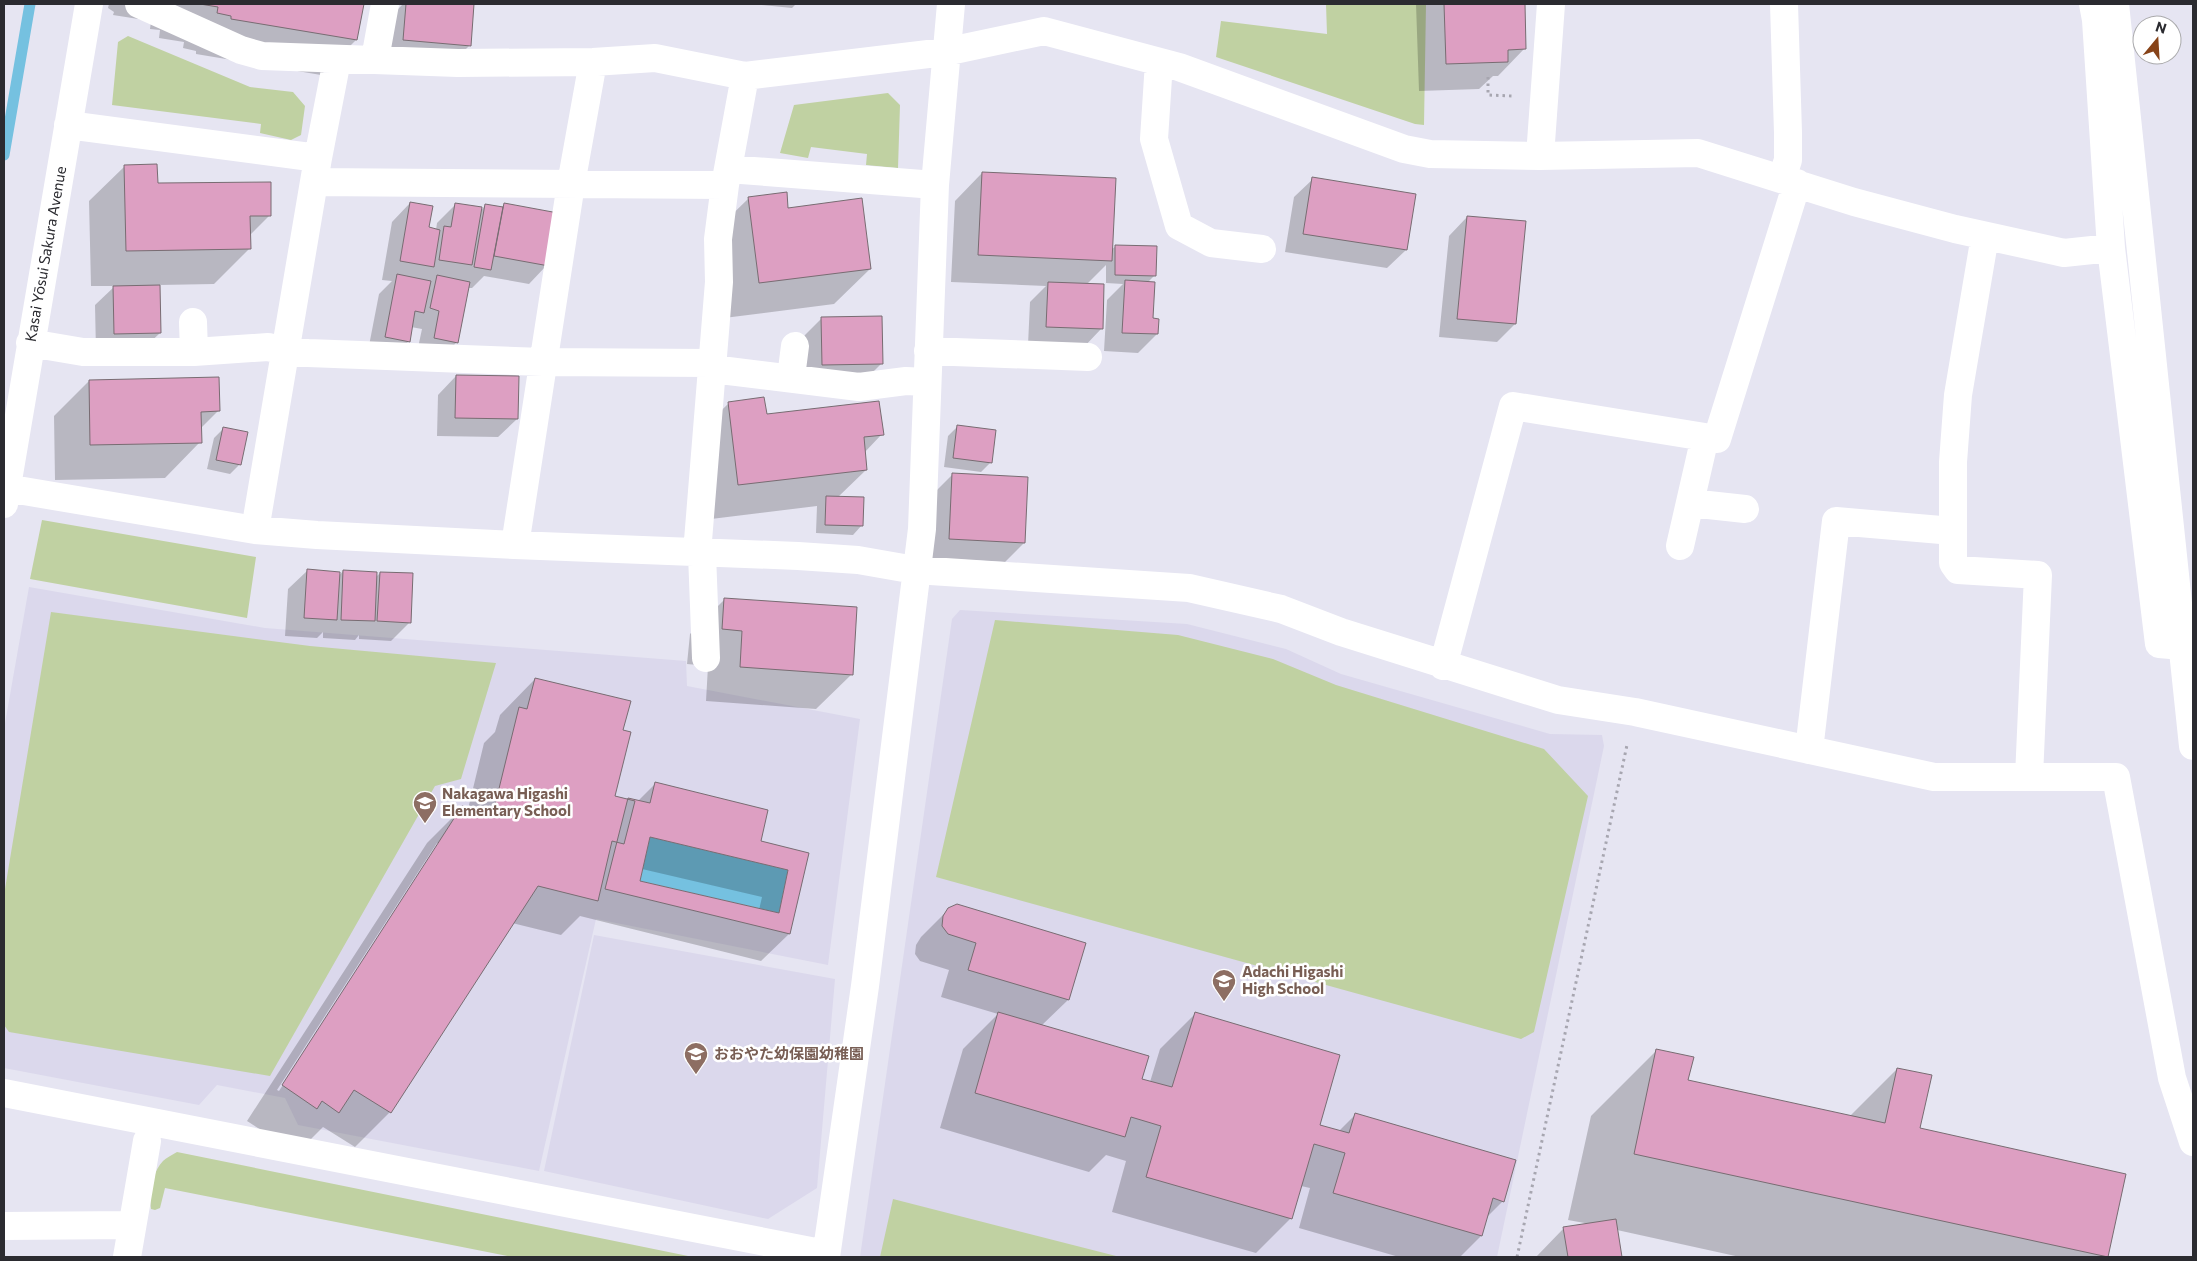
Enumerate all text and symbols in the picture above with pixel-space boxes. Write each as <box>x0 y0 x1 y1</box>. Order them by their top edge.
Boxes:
north arrow <box>2132 15 2182 65</box>
text: N <box>2154 17 2169 37</box>
street label: Kasai Yōsui Sakura Avenue <box>21 164 69 343</box>
place label: Nakagawa Higashi Elementary School <box>442 784 571 819</box>
school or university icon: Nakagawa Higashi Elementary School <box>412 790 438 824</box>
place label: Adachi Higashi High School <box>1242 962 1343 997</box>
school or university icon: Adachi Higashi High School <box>1211 968 1237 1002</box>
school or university icon: おおやた幼保園幼稚園 <box>683 1041 709 1075</box>
place label: おおやた幼保園幼稚園 <box>714 1044 864 1062</box>

